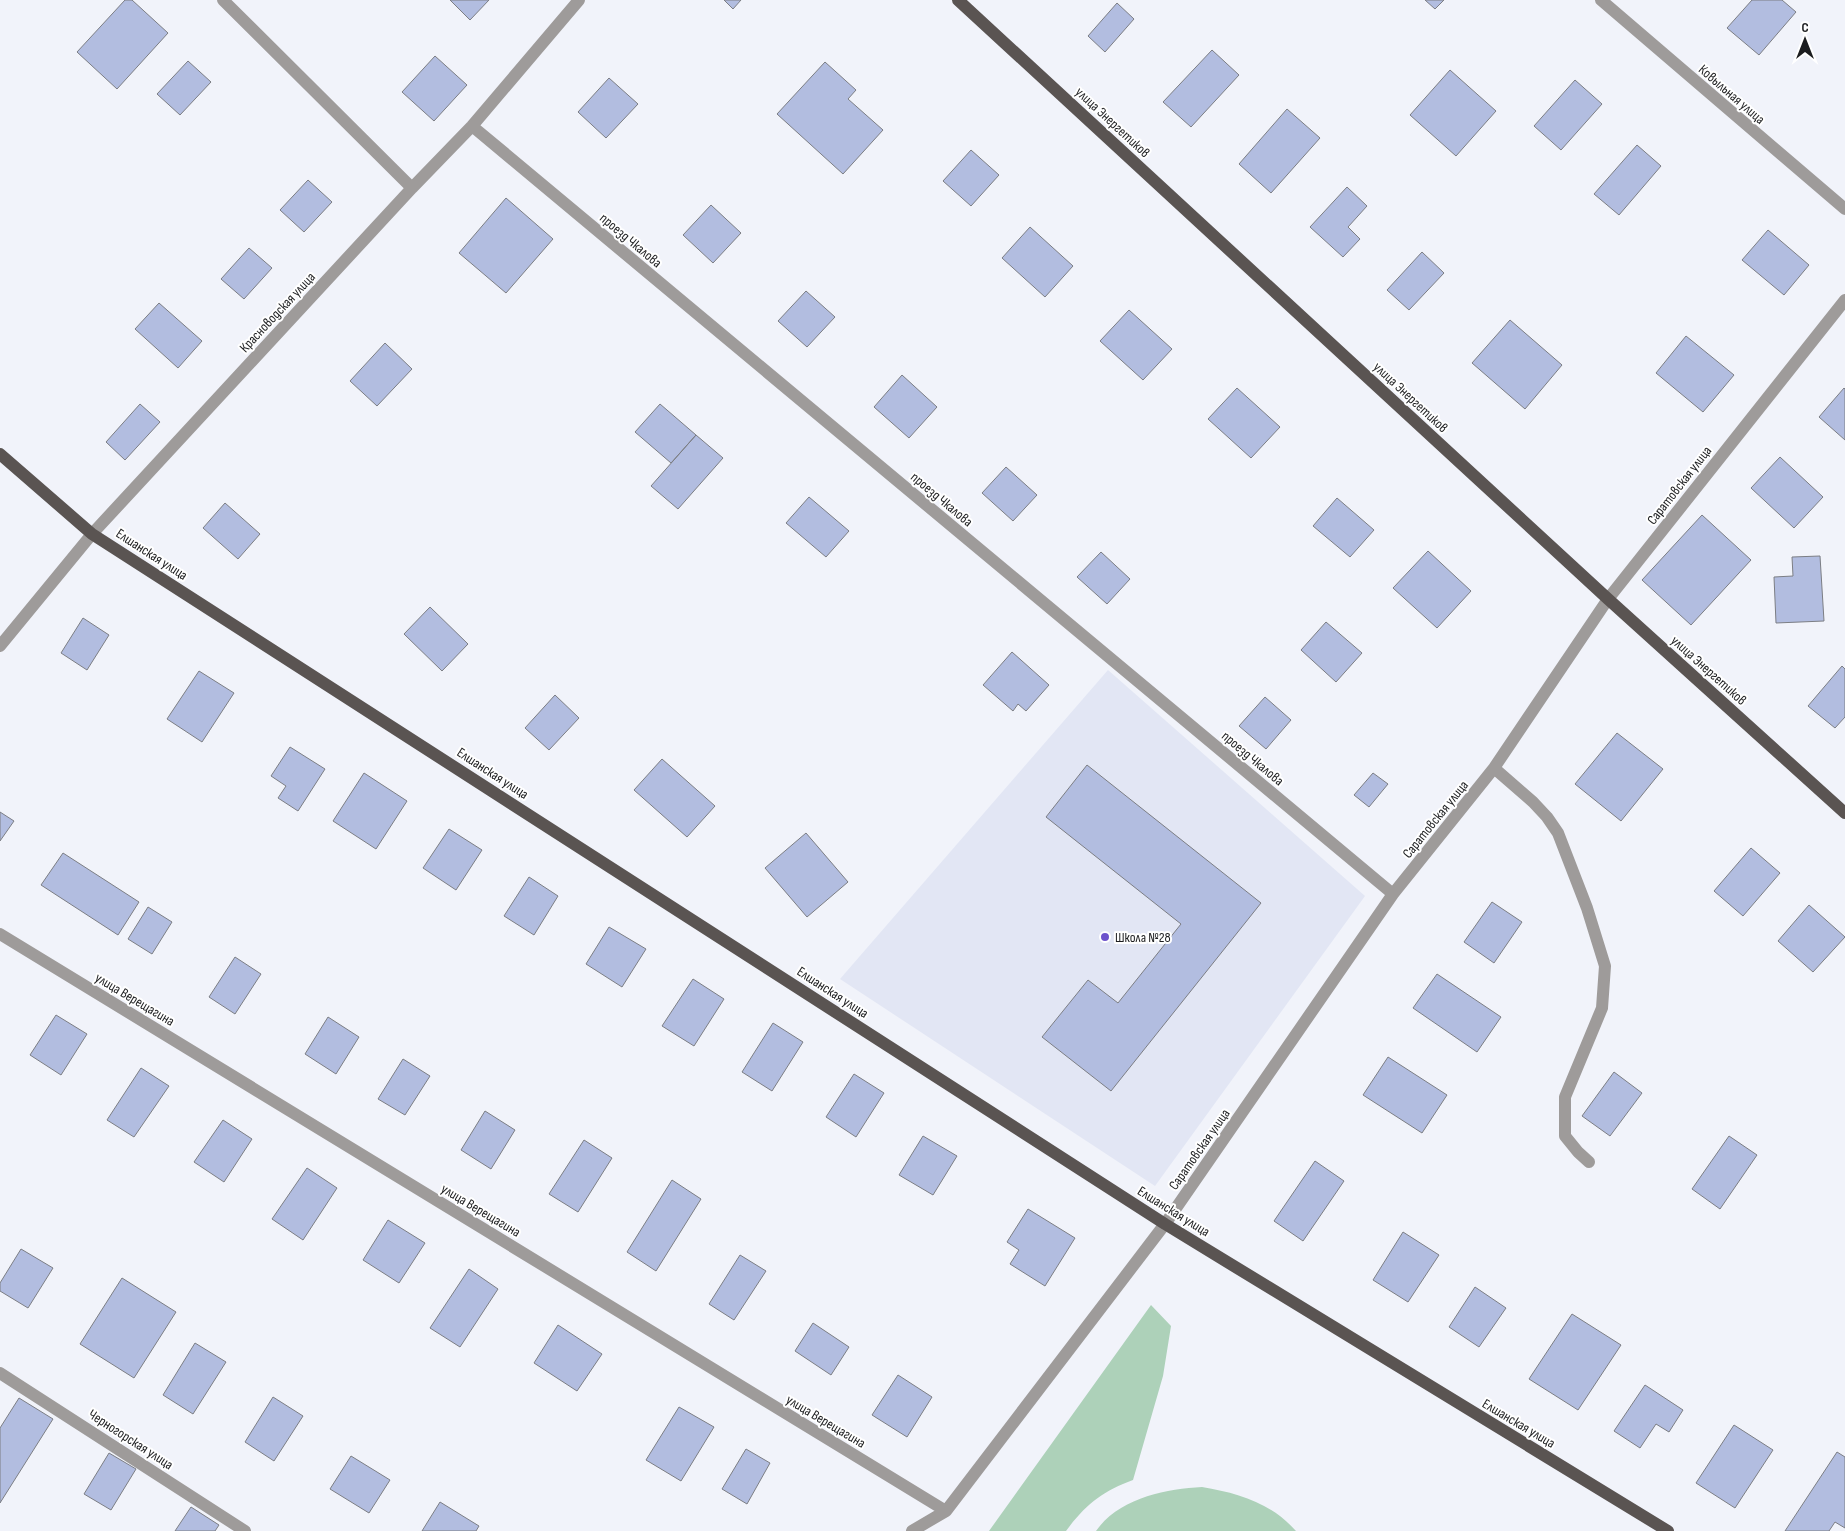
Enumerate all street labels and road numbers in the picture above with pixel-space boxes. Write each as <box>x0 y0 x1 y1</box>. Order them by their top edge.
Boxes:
street label: Ковыльная улица <box>1695 61 1768 128</box>
street label: улица Энергетиков <box>1072 84 1154 161</box>
street label: проезд Чкалова <box>596 210 665 271</box>
street label: Красноводская улица <box>236 269 319 356</box>
street label: улица Энергетиков <box>1370 359 1452 436</box>
street label: Саратовская улица <box>1643 443 1715 528</box>
street label: проезд Чкалова <box>907 469 976 530</box>
street label: Елшанская улица <box>113 525 191 584</box>
street label: улица Энергетиков <box>1667 632 1750 709</box>
street label: проезд Чкалова <box>1218 728 1287 789</box>
street label: Елшанская улица <box>454 744 532 803</box>
street label: Саратовская улица <box>1399 777 1472 862</box>
street label: Елшанская улица <box>794 963 872 1022</box>
street label: улица Верещагина <box>92 969 177 1030</box>
street label: Саратовская улица <box>1165 1106 1234 1193</box>
street label: улица Верещагина <box>438 1180 523 1241</box>
street label: Елшанская улица <box>1134 1182 1213 1240</box>
street label: улица Верещагина <box>783 1391 868 1452</box>
street label: Елшанская улица <box>1479 1395 1558 1452</box>
street label: Черногорская улица <box>85 1406 176 1473</box>

